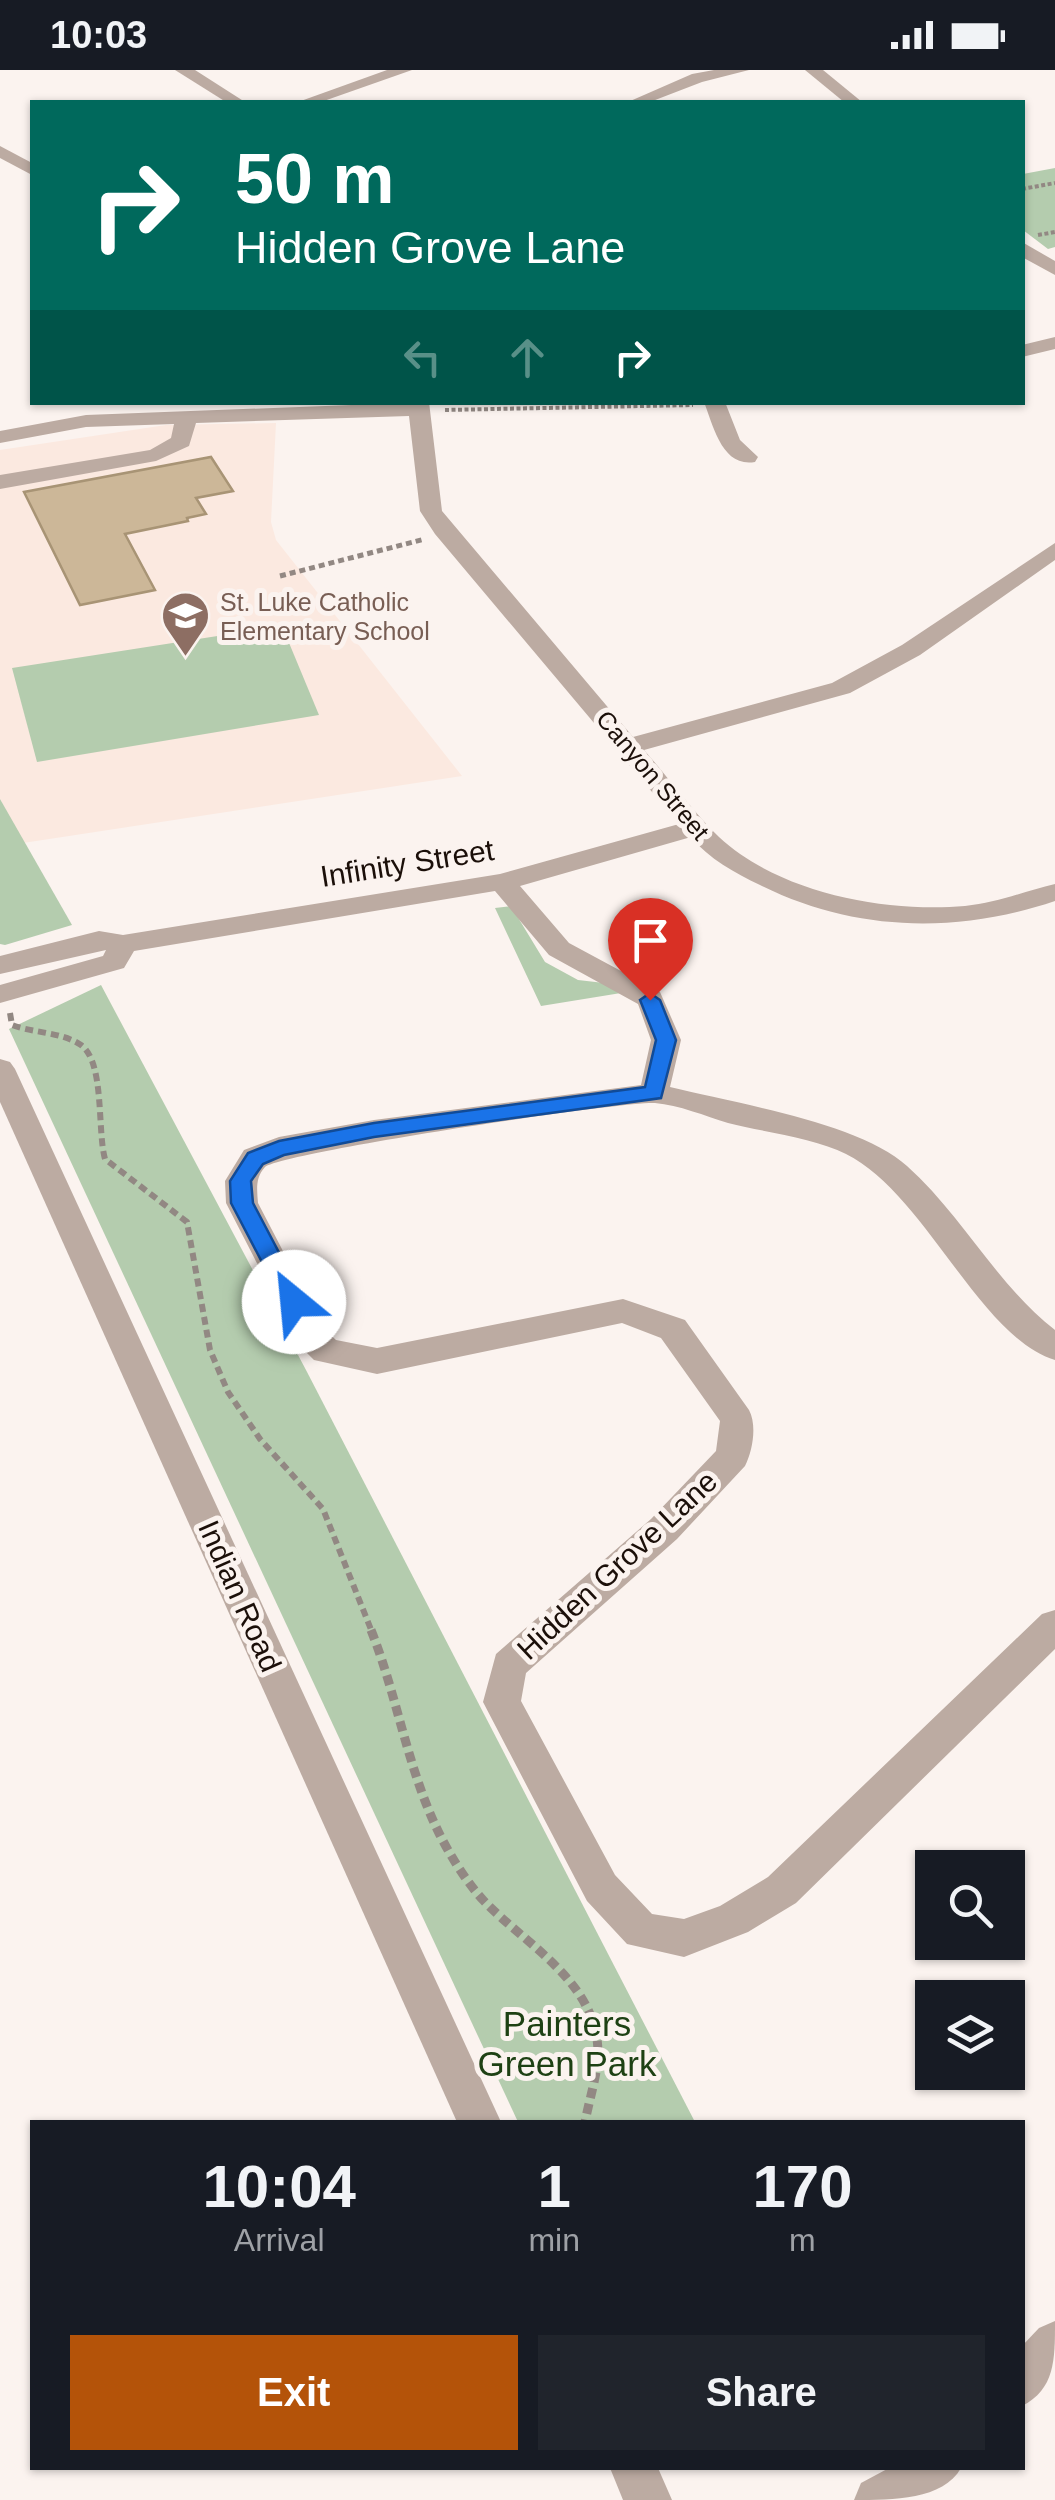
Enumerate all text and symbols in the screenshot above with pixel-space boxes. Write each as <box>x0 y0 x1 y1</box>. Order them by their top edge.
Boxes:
text: 10:03 <box>50 14 147 56</box>
icon: right <box>70 140 200 270</box>
text: 50 m <box>235 140 395 218</box>
text: Hidden Grove Lane <box>235 222 625 273</box>
icon: left <box>395 330 450 385</box>
icon: ahead <box>500 330 555 385</box>
icon: right <box>605 330 660 385</box>
place label: St. Luke Catholic Elementary School <box>220 588 430 645</box>
school or university icon: St. Luke Catholic Elementary School <box>159 590 211 658</box>
street label: Canyon Street <box>591 705 715 845</box>
street label: Infinity Street <box>318 833 497 893</box>
pin <box>608 898 693 1001</box>
icon: arrive <box>623 913 678 968</box>
position arrow <box>242 1250 346 1354</box>
street label: Hidden Grove Lane <box>511 1464 723 1666</box>
street label: Indian Road <box>192 1515 288 1677</box>
map controls <box>915 1850 1025 2090</box>
button: search <box>915 1850 1025 1960</box>
button: layers <box>915 1980 1025 2090</box>
park label: Painters Green Park <box>478 2004 657 2083</box>
text: 10:04 <box>202 2153 356 2220</box>
text: 1 <box>537 2153 571 2220</box>
text: 170 <box>752 2153 853 2220</box>
text: Arrival <box>234 2222 325 2258</box>
text: min <box>528 2222 580 2258</box>
text: m <box>789 2222 816 2258</box>
button: Exit <box>70 2335 518 2450</box>
button: Share <box>538 2335 985 2450</box>

